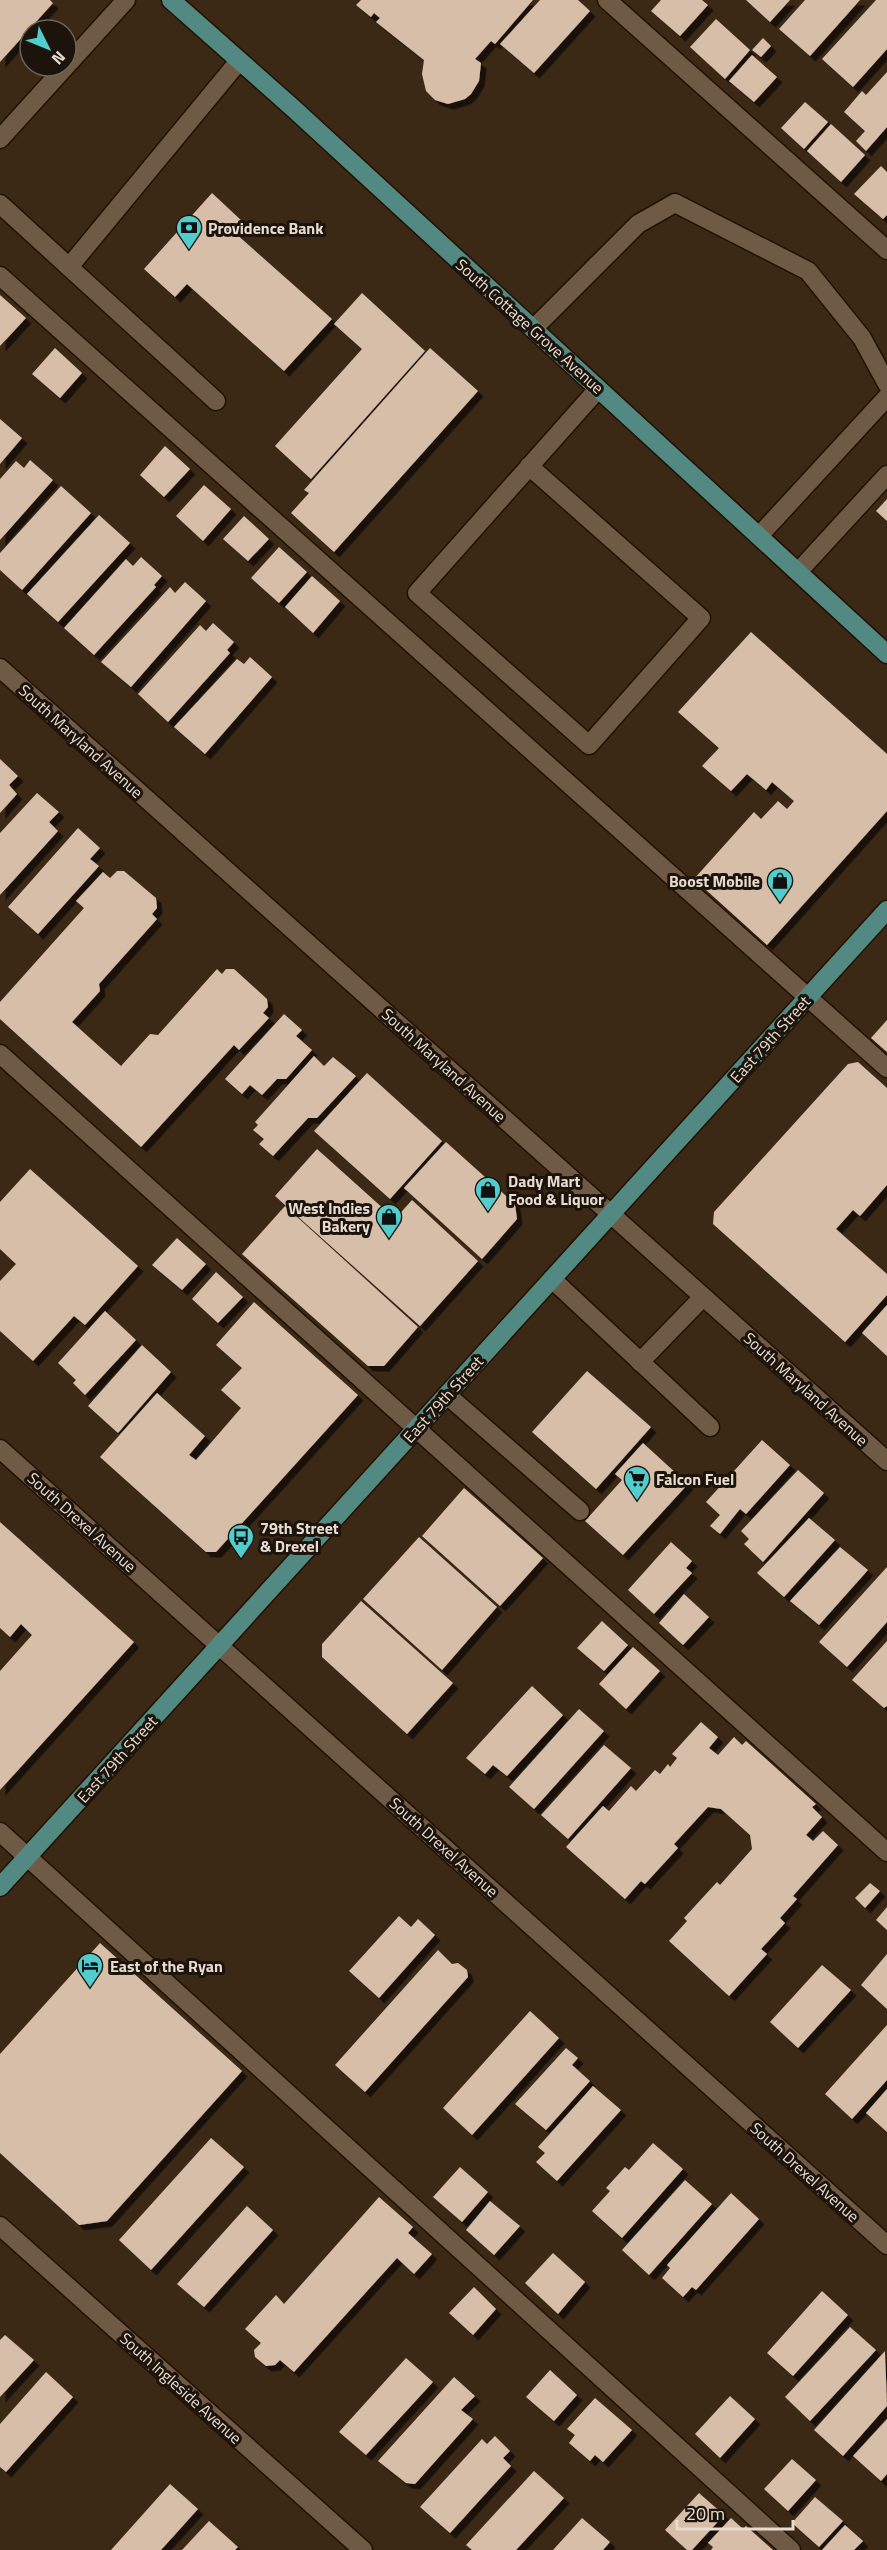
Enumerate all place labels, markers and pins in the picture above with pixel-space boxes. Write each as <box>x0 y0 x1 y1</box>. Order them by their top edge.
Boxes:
bank icon: Providence Bank <box>174 213 204 251</box>
place label: Providence Bank <box>208 216 324 240</box>
shop icon: Boost Mobile <box>765 866 795 904</box>
place label: Boost Mobile <box>669 869 760 893</box>
place label: Dady Mart Food & Liquor <box>508 1169 604 1211</box>
shop icon: Dady Mart Food & Liquor <box>473 1175 503 1213</box>
place label: West Indies Bakery <box>288 1196 370 1238</box>
shop icon: West Indies Bakery <box>374 1202 404 1240</box>
supermarket icon: Falcon Fuel <box>622 1464 652 1502</box>
place label: Falcon Fuel <box>656 1467 734 1491</box>
place label: 79th Street & Drexel <box>260 1516 339 1558</box>
bus stop icon: 79th Street & Drexel <box>226 1522 256 1560</box>
hotel icon: East of the Ryan <box>75 1951 105 1989</box>
place label: East of the Ryan <box>110 1954 223 1978</box>

